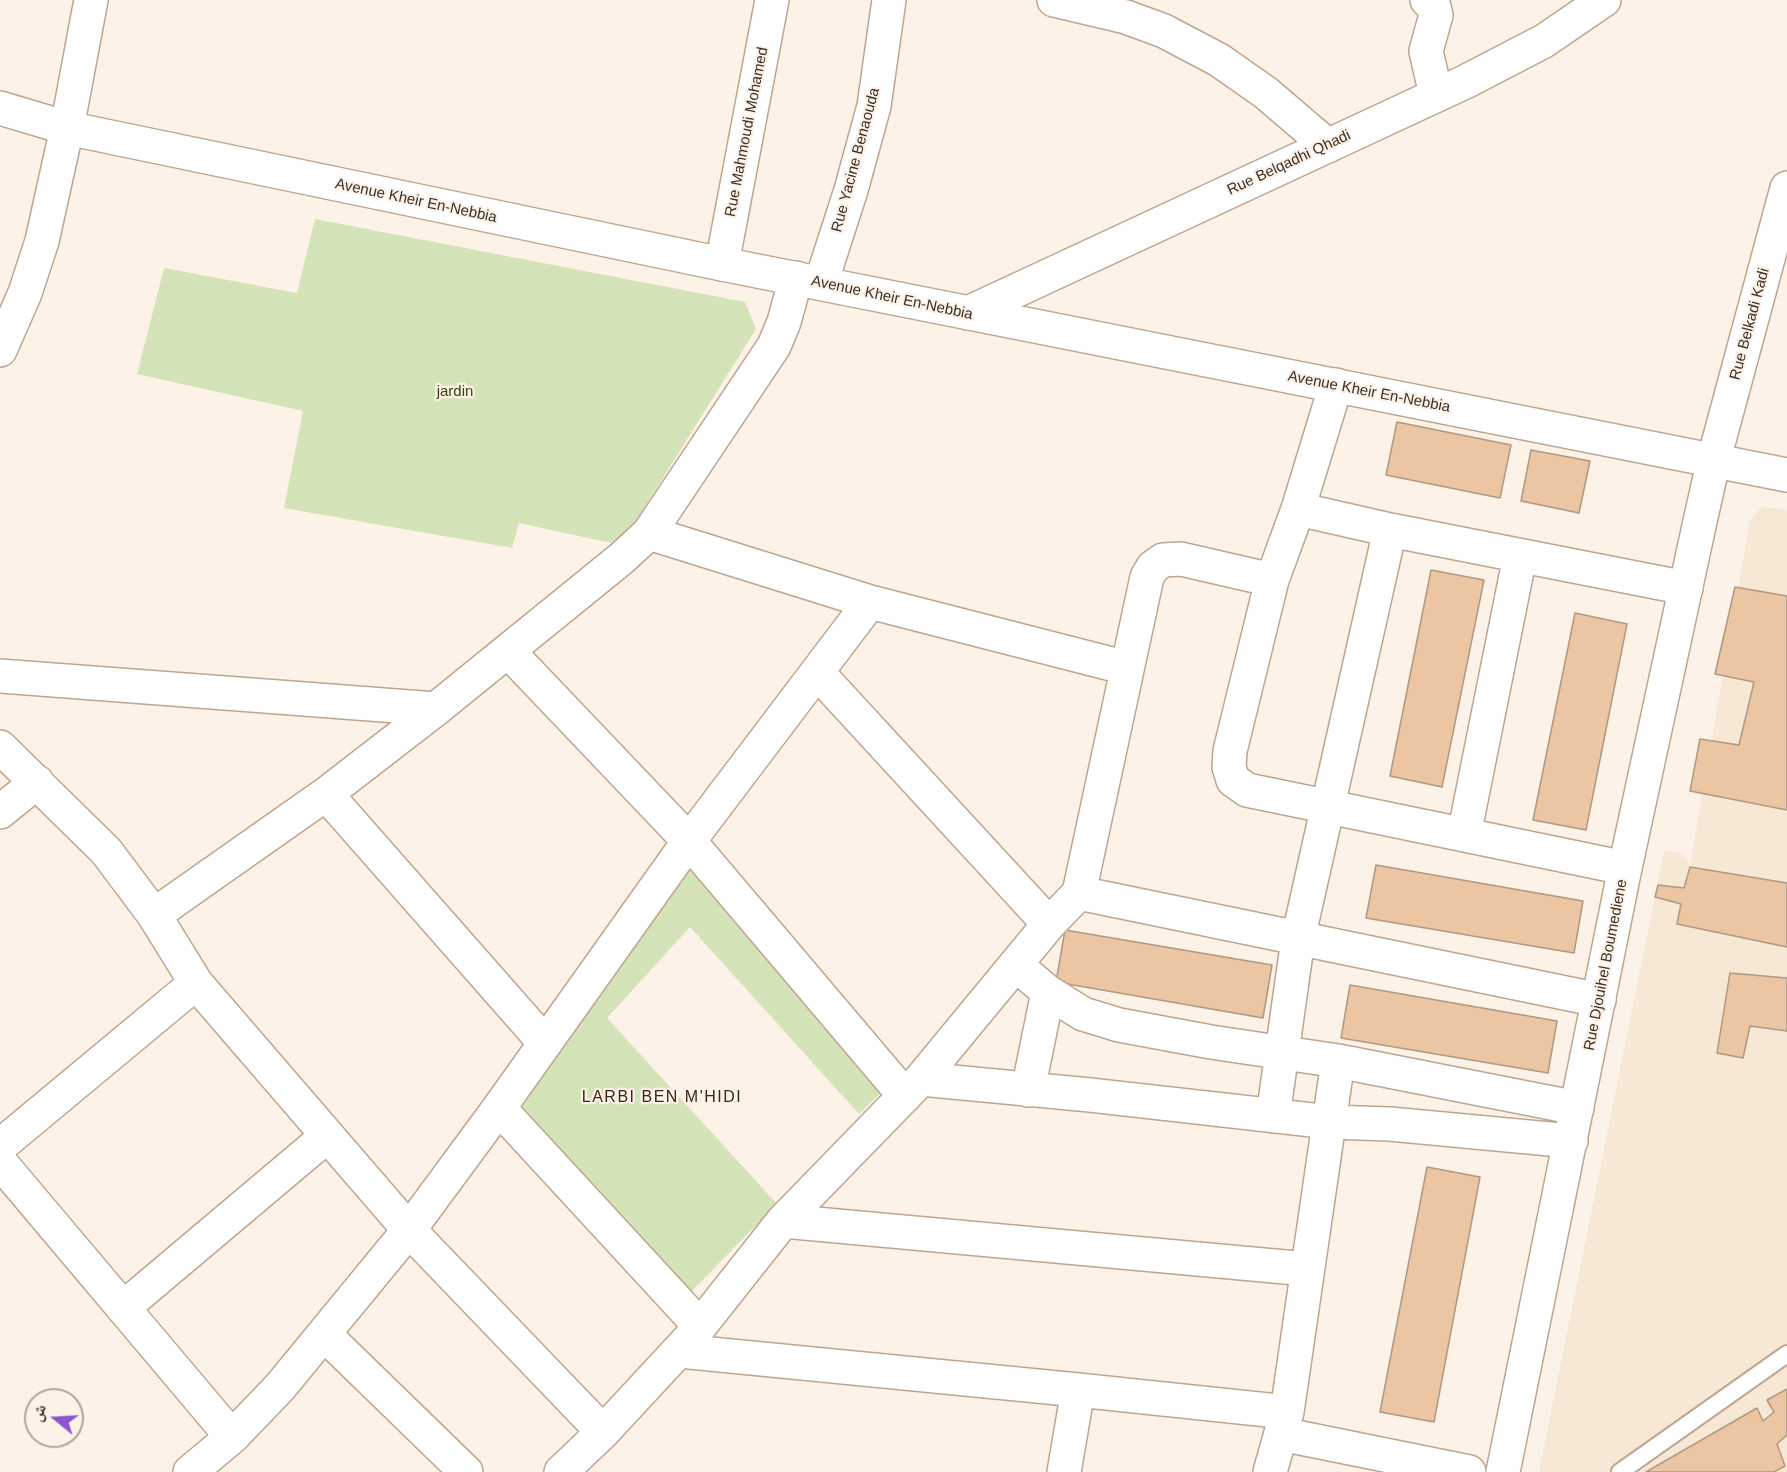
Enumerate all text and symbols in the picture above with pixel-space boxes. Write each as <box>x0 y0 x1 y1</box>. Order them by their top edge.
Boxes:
street label: Rue Mahmoudi Mohamed <box>722 46 772 218</box>
street label: Rue Yacine Benaouda <box>828 86 884 234</box>
street label: Rue Belqadhi Qhadi <box>1224 126 1354 200</box>
street label: Avenue Kheir En-Nebbia <box>334 175 498 227</box>
street label: Rue Belkadi Kadi <box>1726 266 1774 382</box>
street label: Avenue Kheir En-Nebbia <box>810 272 974 324</box>
street label: Avenue Kheir En-Nebbia <box>1286 367 1452 417</box>
park label: jardin <box>437 383 473 401</box>
street label: Rue Djouihel Boumediene <box>1581 878 1631 1052</box>
district label: LARBI BEN M'HIDI <box>582 1088 742 1108</box>
north arrow <box>24 1388 84 1448</box>
text: ش <box>28 1402 49 1424</box>

